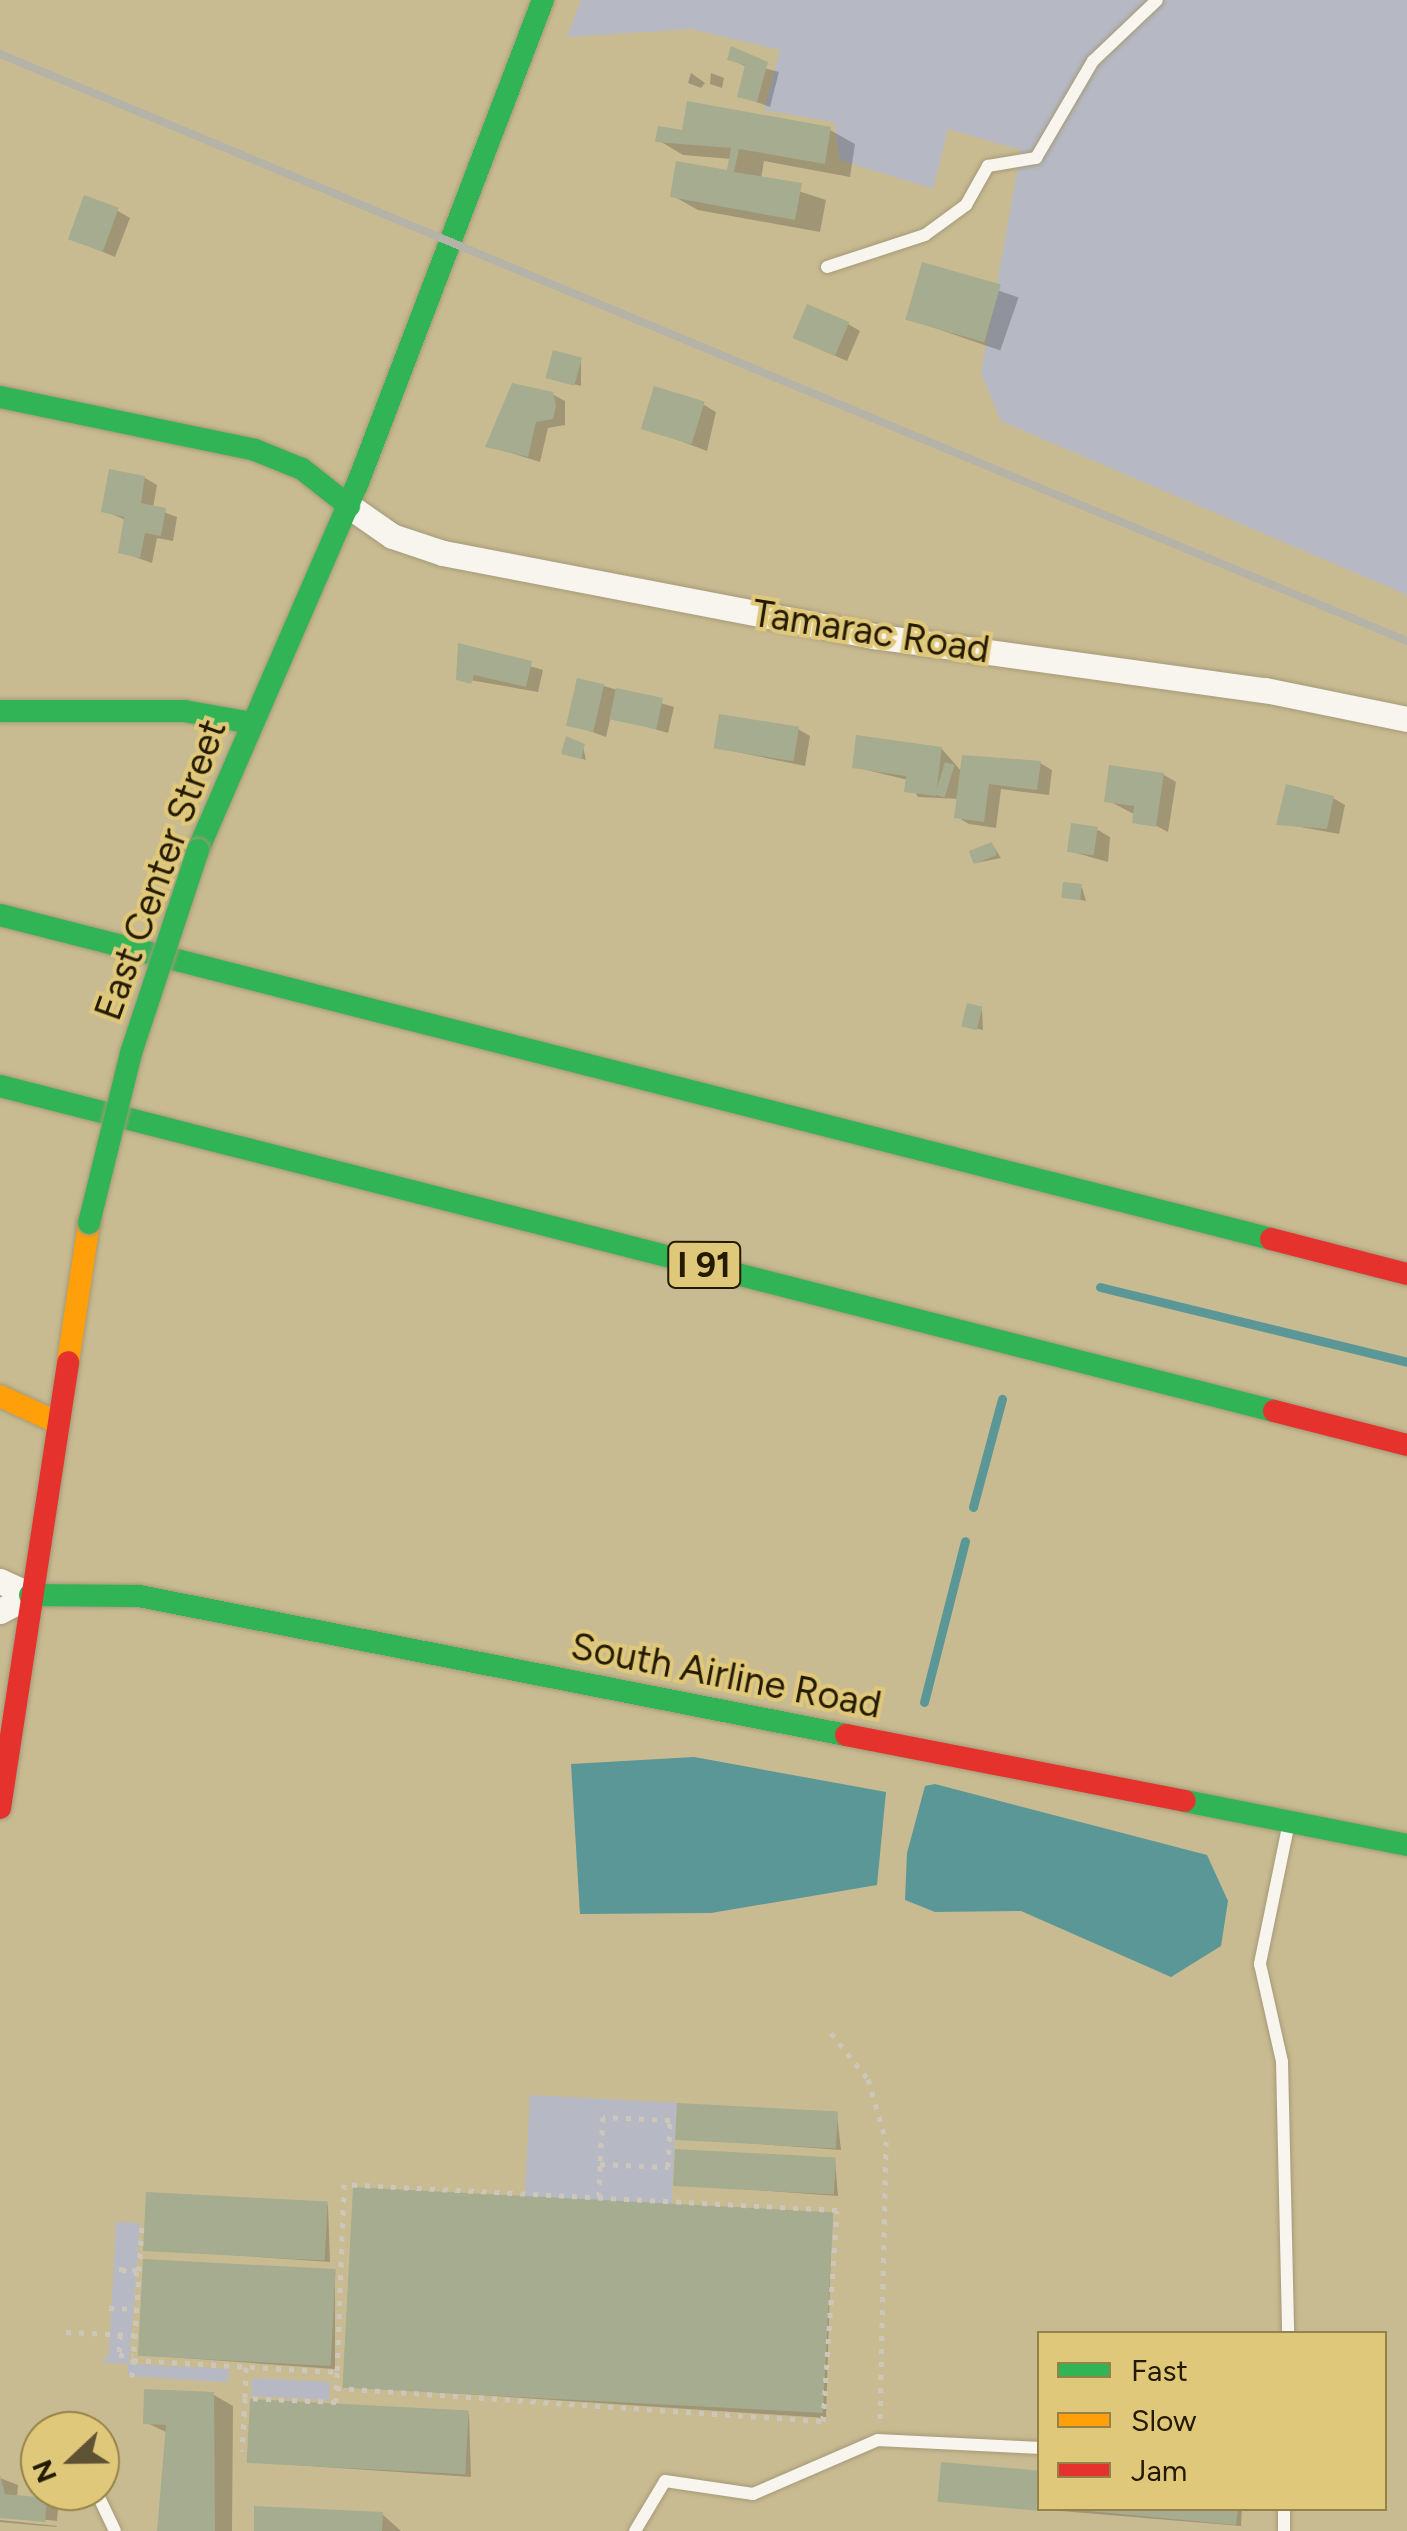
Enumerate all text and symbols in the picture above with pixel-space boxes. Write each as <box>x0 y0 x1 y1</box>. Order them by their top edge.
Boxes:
street label: Tamarac Road <box>749 591 993 673</box>
street label: East Center Street <box>85 714 237 1026</box>
road number: I 91 <box>666 1235 742 1295</box>
street label: South Airline Road <box>567 1624 885 1728</box>
legend <box>1037 2331 1387 2511</box>
text: Fast <box>1131 2352 1188 2389</box>
text: Slow <box>1131 2402 1197 2439</box>
north arrow <box>20 2411 120 2511</box>
text: Jam <box>1131 2452 1187 2489</box>
text: N <box>24 2455 64 2488</box>

